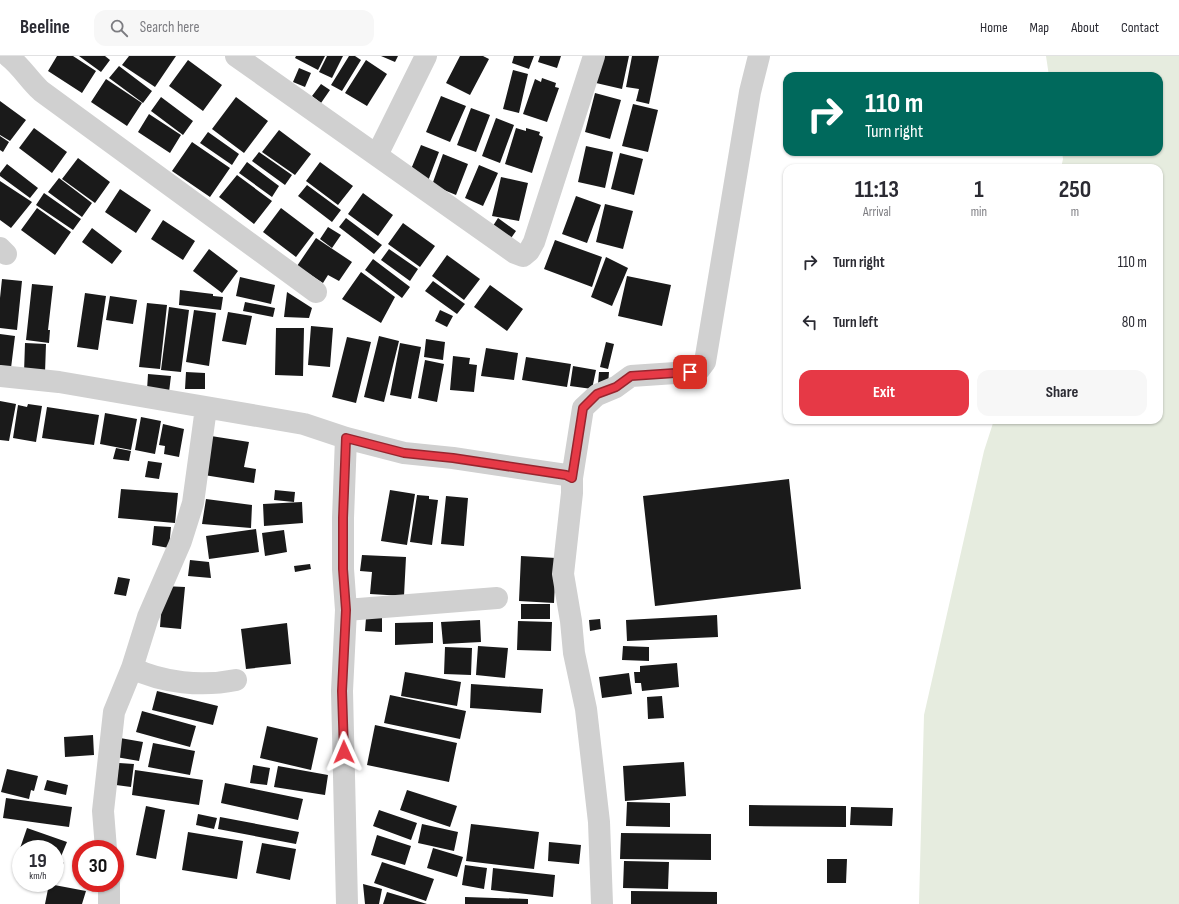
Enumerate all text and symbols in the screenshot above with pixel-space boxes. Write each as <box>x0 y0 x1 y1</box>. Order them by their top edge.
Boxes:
search box <box>94 10 374 46</box>
text: Beeline <box>20 16 70 39</box>
icon: search <box>108 17 130 39</box>
text: Search here <box>140 18 199 37</box>
text: Home <box>980 19 1008 36</box>
text: Map <box>1030 19 1049 36</box>
text: About <box>1071 19 1099 36</box>
text: Contact <box>1121 19 1159 36</box>
text: 110 m <box>865 87 923 120</box>
icon: right <box>799 88 851 140</box>
text: Turn right <box>865 121 923 142</box>
text: 11:13 <box>855 175 899 204</box>
text: 1 <box>974 175 984 204</box>
text: 250 <box>1059 175 1091 204</box>
text: Arrival <box>863 204 891 220</box>
text: min <box>971 204 987 220</box>
text: m <box>1071 204 1079 220</box>
icon: right <box>799 251 821 273</box>
text: Turn right <box>833 253 885 272</box>
text: 110 m <box>1118 253 1147 272</box>
icon: left <box>799 311 821 333</box>
text: Turn left <box>833 313 878 332</box>
text: 80 m <box>1122 313 1147 332</box>
pin <box>673 355 707 389</box>
icon: arrive <box>679 361 701 383</box>
button: Exit <box>799 370 969 416</box>
button: Share <box>977 370 1147 416</box>
position arrow <box>323 731 365 773</box>
speed limit sign: 30 <box>72 840 124 892</box>
text: 19 <box>29 849 47 873</box>
text: km/h <box>29 870 47 882</box>

